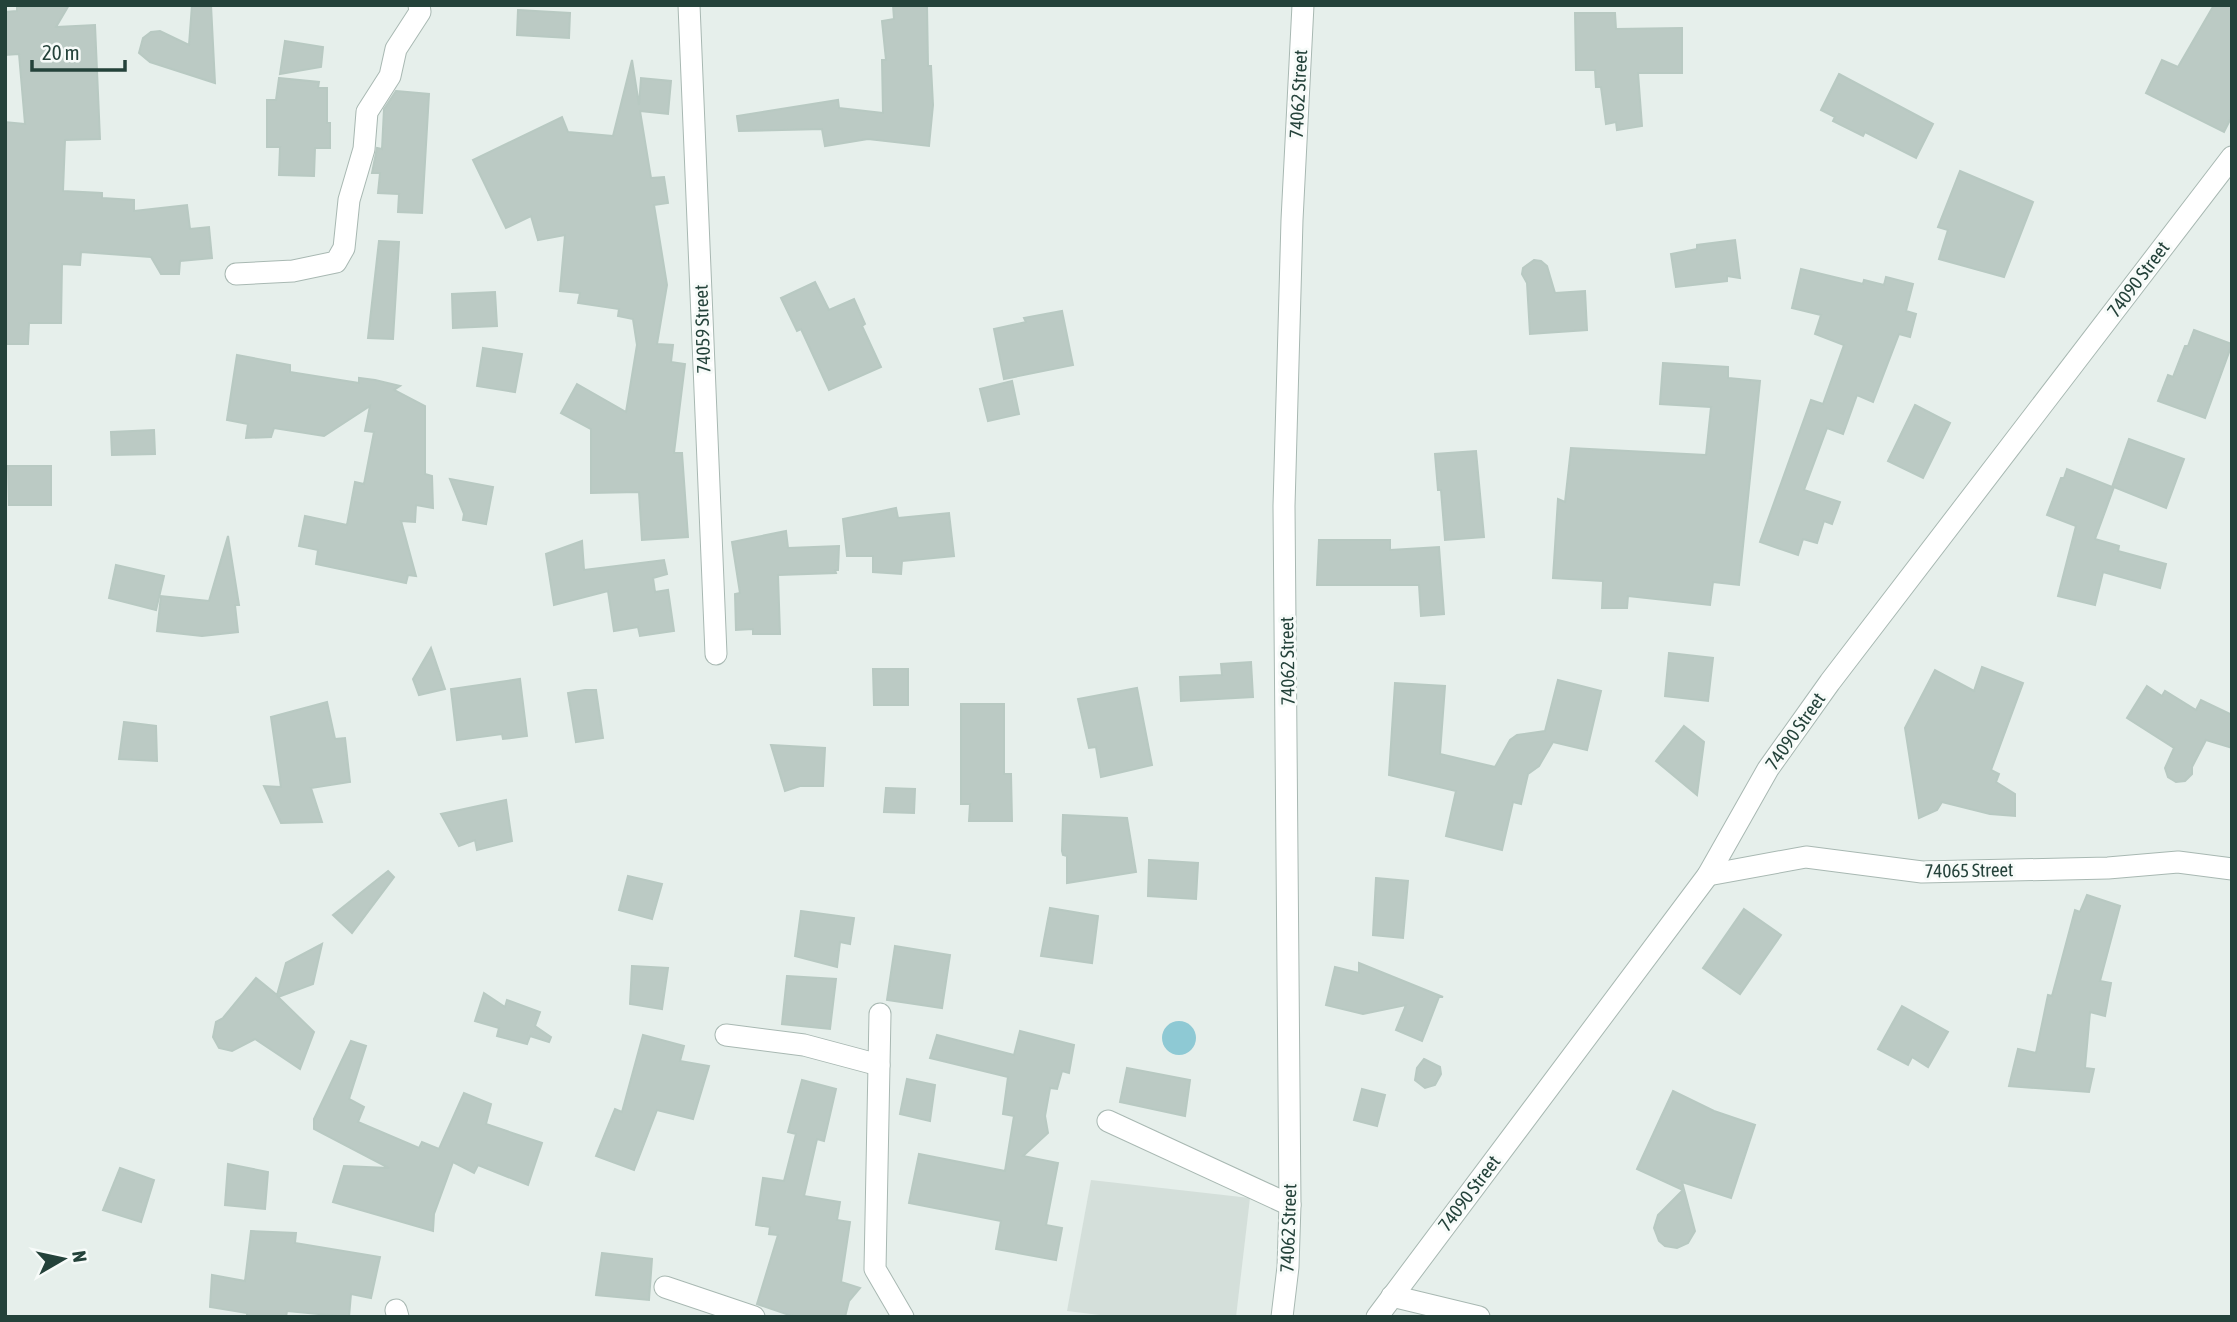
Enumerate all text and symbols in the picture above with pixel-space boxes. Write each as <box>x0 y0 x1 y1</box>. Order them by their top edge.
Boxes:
scale bar <box>32 28 124 72</box>
text: 20 m <box>42 40 80 64</box>
street label: 74062 Street <box>1285 49 1311 139</box>
street label: 74090 Street <box>2102 237 2174 321</box>
street label: 74059 Street <box>689 284 715 374</box>
street label: 74062 Street <box>1275 616 1299 706</box>
street label: 74090 Street <box>1760 688 1830 774</box>
street label: 74065 Street <box>1924 858 2014 882</box>
street label: 74090 Street <box>1433 1151 1505 1235</box>
street label: 74062 Street <box>1275 1183 1301 1273</box>
north arrow <box>28 1224 98 1294</box>
text: N <box>68 1249 92 1264</box>

